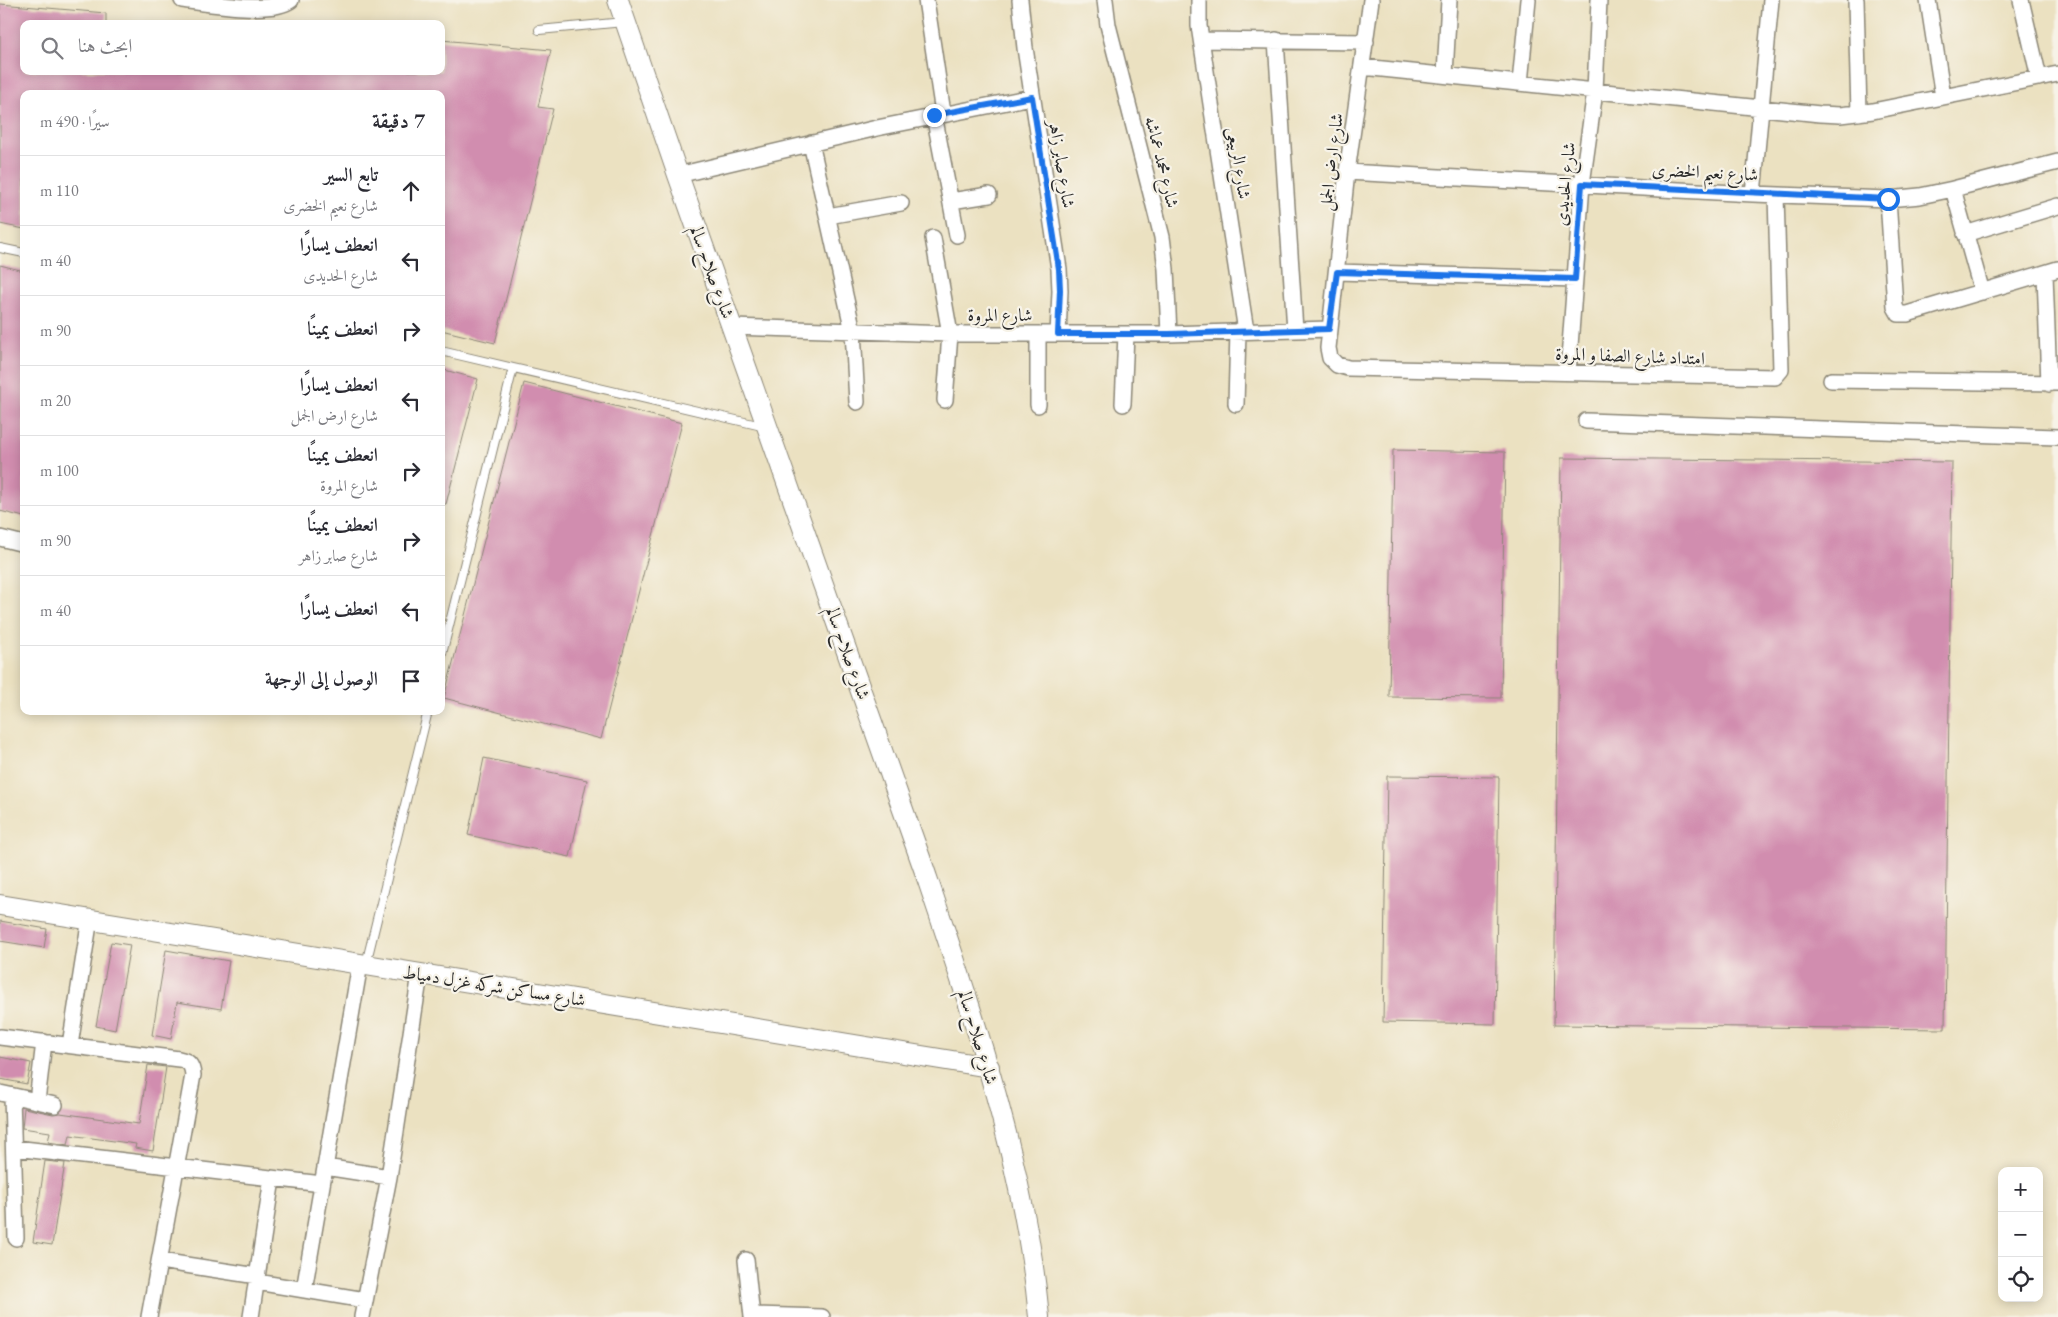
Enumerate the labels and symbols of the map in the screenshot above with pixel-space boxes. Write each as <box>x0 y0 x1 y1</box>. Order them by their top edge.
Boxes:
route end <box>923 104 946 127</box>
street label: شارع ارض الجمل <box>1313 112 1352 213</box>
street label: شارع محمد عماشه <box>1136 114 1185 211</box>
street label: شارع صابر زاهر <box>1040 116 1081 210</box>
street label: شارع الربيعى <box>1218 125 1257 201</box>
street label: شارع الحديدى <box>1549 141 1584 227</box>
street label: شارع نعيم الخضرى <box>1651 157 1759 193</box>
route start <box>1877 188 1900 211</box>
street label: شارع صلاح سالم <box>680 222 740 323</box>
street label: شارع المروة <box>967 303 1033 330</box>
street label: امتداد شارع الصفا و المروة <box>1555 341 1705 374</box>
street label: شارع صلاح سالم <box>816 603 876 704</box>
street label: شارع مساكن شركه غزل دمياط <box>400 960 587 1015</box>
street label: شارع صلاح سالم <box>948 987 1004 1088</box>

